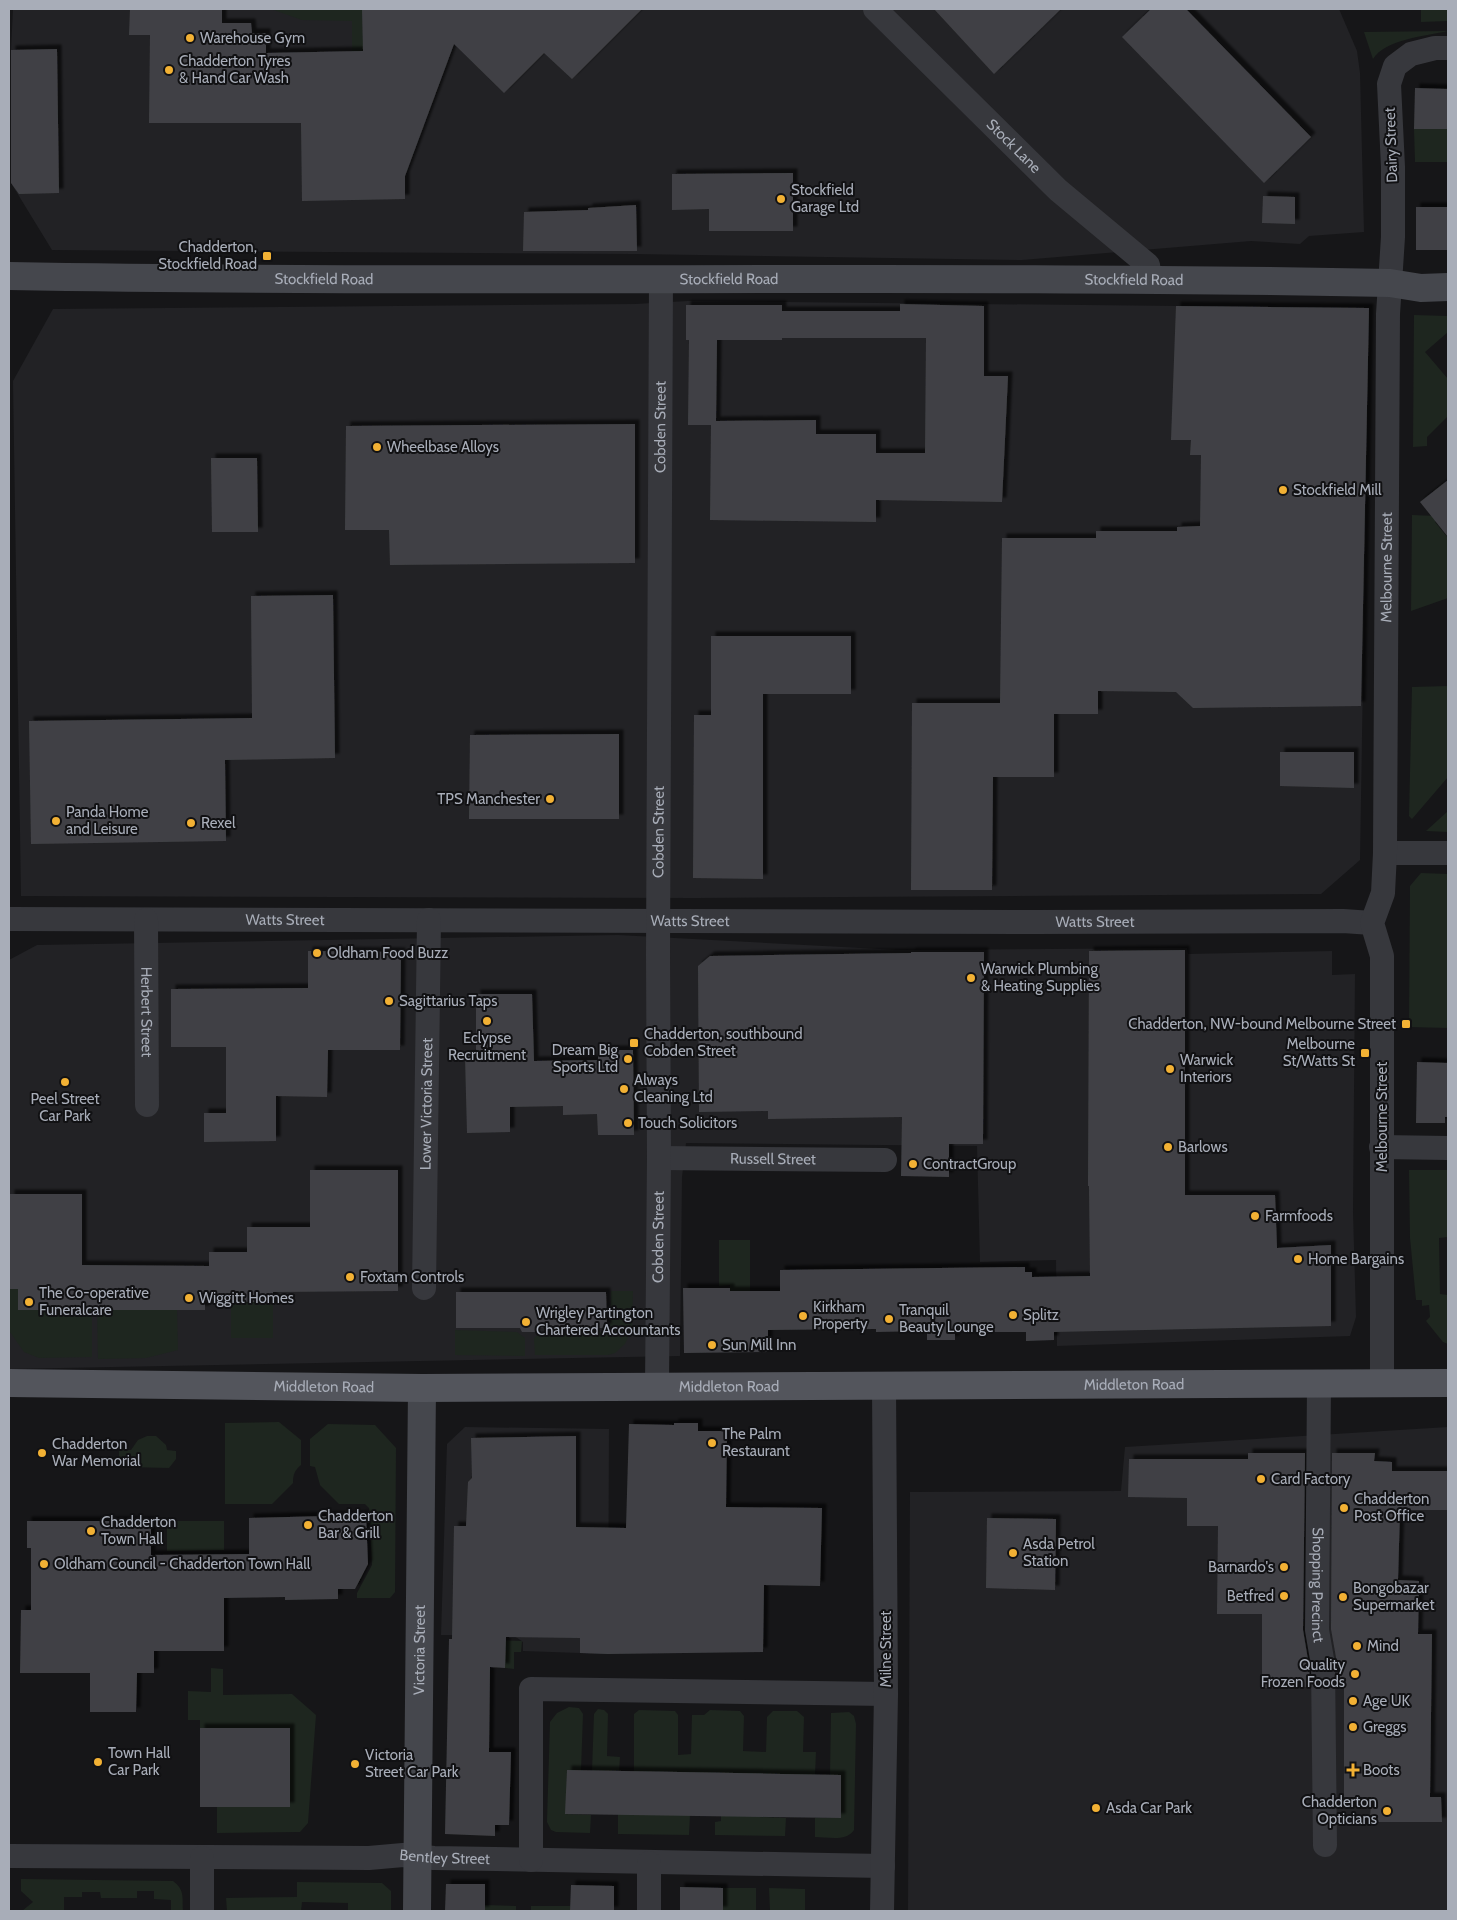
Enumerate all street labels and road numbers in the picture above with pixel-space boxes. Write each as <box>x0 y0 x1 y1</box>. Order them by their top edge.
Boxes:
street label: Dairy Street <box>1381 107 1401 183</box>
street label: Stock Lane <box>983 115 1045 177</box>
street label: Stockfield Road <box>274 270 373 288</box>
street label: Stockfield Road <box>680 270 778 288</box>
street label: Stockfield Road <box>1084 270 1184 289</box>
street label: Cobden Street <box>651 381 670 473</box>
street label: Melbourne Street <box>1377 512 1396 623</box>
street label: Cobden Street <box>649 786 668 878</box>
street label: Watts Street <box>245 911 325 929</box>
street label: Watts Street <box>650 912 730 930</box>
street label: Watts Street <box>1055 913 1135 931</box>
street label: Herbert Street <box>137 967 156 1057</box>
street label: Lower Victoria Street <box>417 1038 436 1170</box>
street label: Melbourne Street <box>1373 1062 1391 1172</box>
street label: Russell Street <box>730 1150 816 1168</box>
street label: Cobden Street <box>649 1191 668 1283</box>
street label: Middleton Road <box>1084 1375 1184 1394</box>
street label: Middleton Road <box>274 1377 374 1396</box>
street label: Middleton Road <box>679 1377 779 1396</box>
street label: Shopping Precinct <box>1308 1527 1328 1644</box>
street label: Victoria Street <box>410 1605 429 1695</box>
street label: Milne Street <box>877 1611 895 1687</box>
street label: Bentley Street <box>399 1846 490 1868</box>

